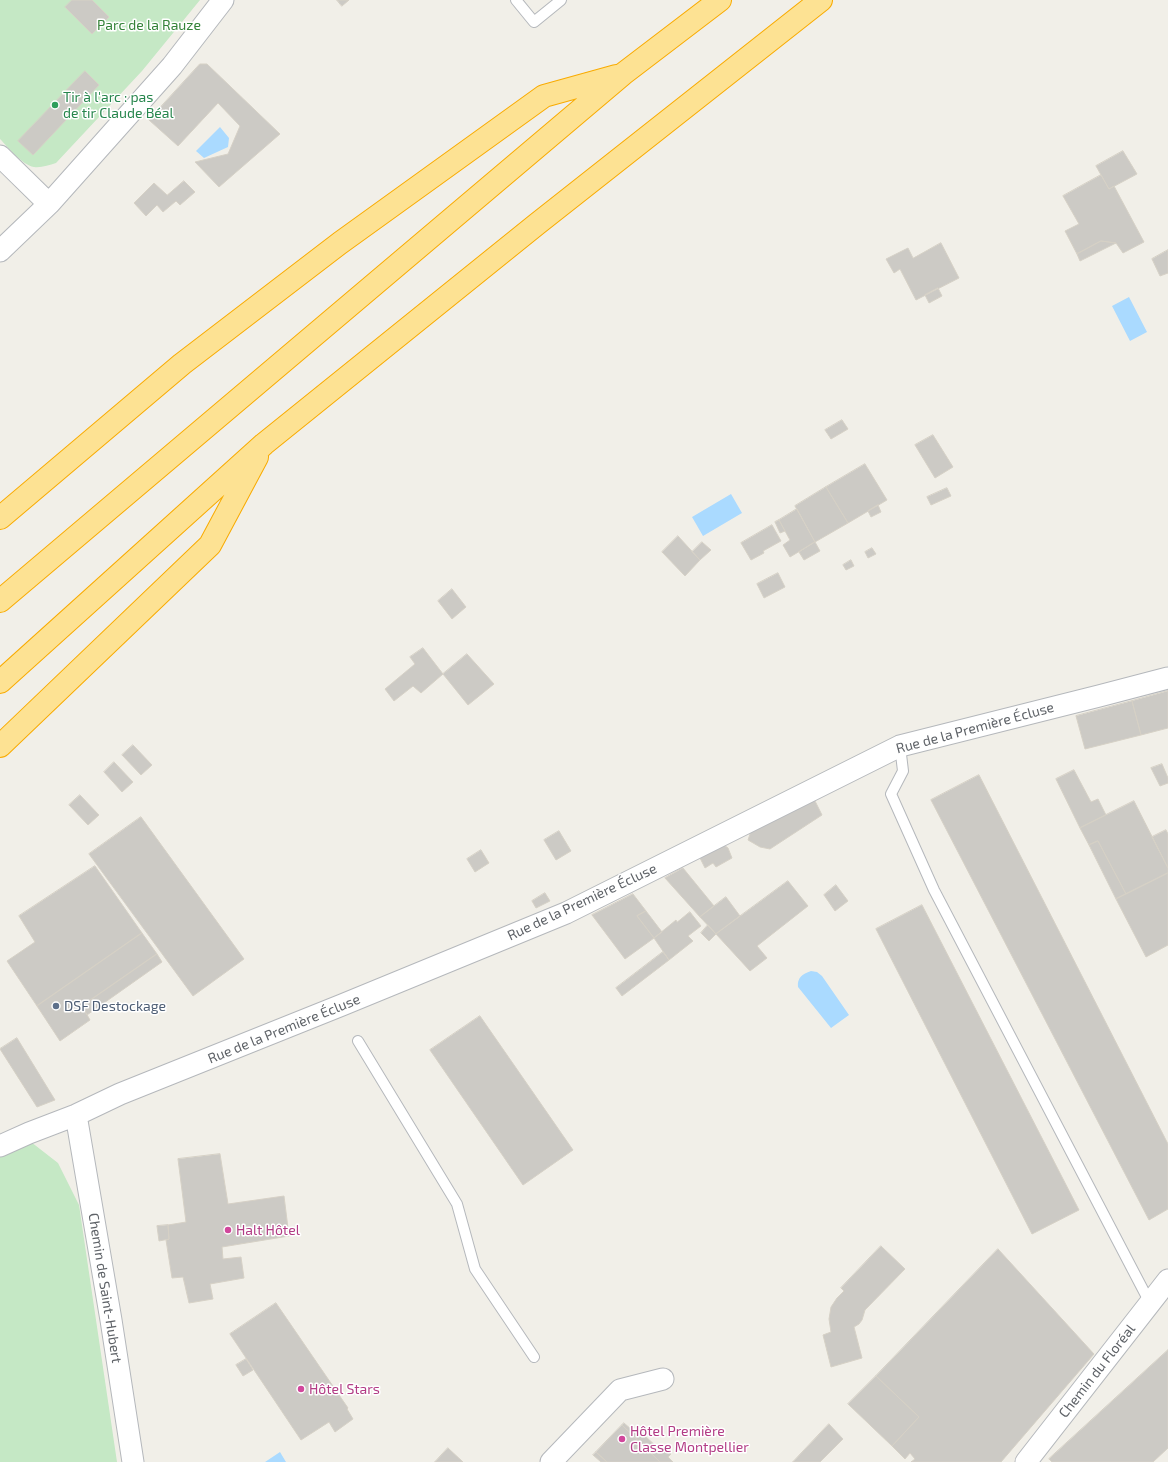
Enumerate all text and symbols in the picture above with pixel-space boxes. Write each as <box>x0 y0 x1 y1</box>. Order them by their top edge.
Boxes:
park label: Parc de la Rauze <box>97 17 201 33</box>
place label: Tir à l'arc : pas de tir Claude Béal <box>63 89 174 122</box>
marker: Tir à l'arc : pas de tir Claude Béal <box>50 100 60 110</box>
street label: Rue de la Première Écluse <box>894 699 1056 757</box>
street label: Rue de la Première Écluse <box>505 860 659 944</box>
street label: Rue de la Première Écluse <box>205 991 363 1067</box>
place label: DSF Destockage <box>64 998 166 1014</box>
marker: DSF Destockage <box>51 1001 61 1011</box>
street label: Chemin de Saint-Hubert <box>85 1212 125 1364</box>
place label: Halt Hôtel <box>236 1222 300 1238</box>
marker: Halt Hôtel <box>223 1225 233 1235</box>
street label: Chemin du Floréal <box>1055 1321 1139 1421</box>
place label: Hôtel Stars <box>309 1381 380 1397</box>
marker: Hôtel Stars <box>296 1384 306 1394</box>
place label: Hôtel Première Classe Montpellier <box>630 1423 749 1456</box>
marker: Hôtel Première Classe Montpellier <box>617 1434 627 1444</box>

